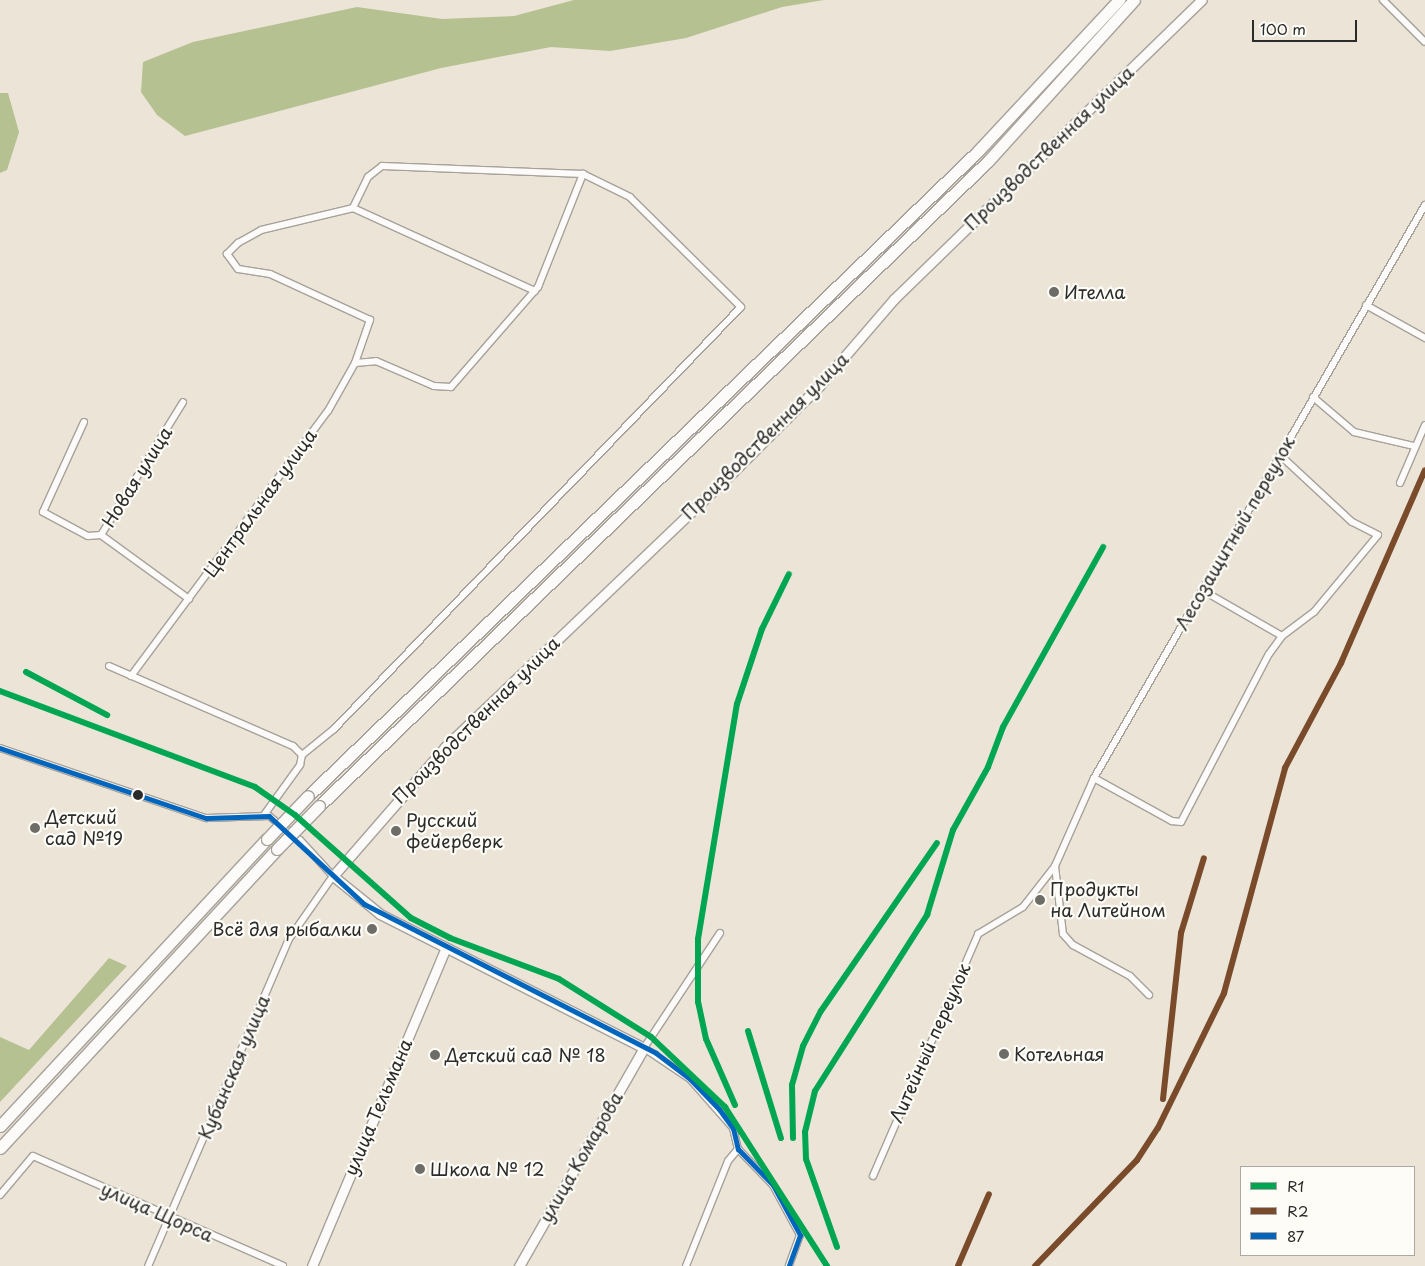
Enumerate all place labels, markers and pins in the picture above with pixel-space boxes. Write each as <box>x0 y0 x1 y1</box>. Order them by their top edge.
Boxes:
place label: Ителла <box>1064 281 1126 303</box>
marker: Ителла <box>1048 286 1060 298</box>
unlabelled marker <box>133 790 143 800</box>
place label: Детский сад №19 <box>45 807 123 850</box>
place label: Русский фейерверк <box>406 810 503 852</box>
marker: Детский сад №19 <box>29 822 41 834</box>
marker: Русский фейерверк <box>390 825 402 837</box>
place label: Продукты на Литейном <box>1050 879 1166 922</box>
marker: Продукты на Литейном <box>1034 894 1046 906</box>
place label: Всё для рыбалки <box>213 918 362 940</box>
marker: Всё для рыбалки <box>366 923 378 935</box>
place label: Котельная <box>1014 1043 1105 1065</box>
place label: Детский сад № 18 <box>445 1044 607 1066</box>
marker: Котельная <box>998 1048 1010 1060</box>
marker: Детский сад № 18 <box>429 1049 441 1061</box>
place label: Школа № 12 <box>430 1158 545 1180</box>
marker: Школа № 12 <box>414 1163 426 1175</box>

